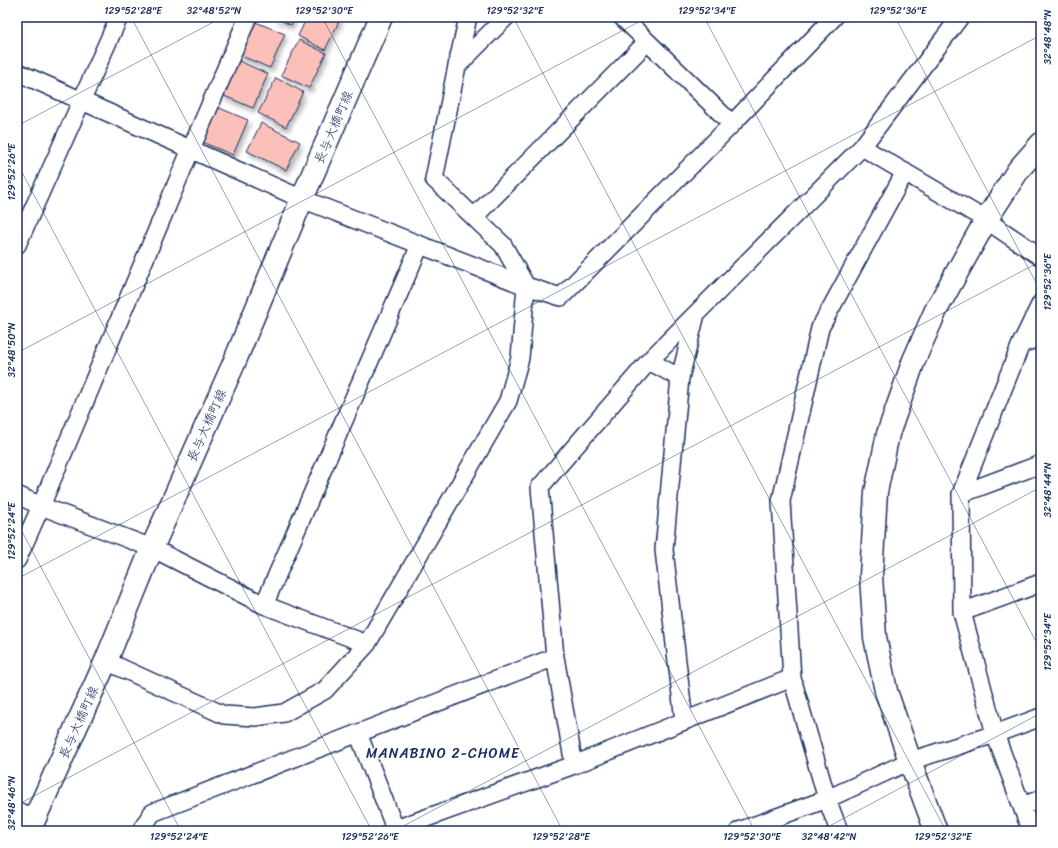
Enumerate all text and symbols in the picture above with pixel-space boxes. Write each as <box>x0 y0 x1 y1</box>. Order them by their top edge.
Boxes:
text: 129°52'28"E <box>104 2 163 20</box>
text: 32°48'52"N <box>187 2 241 20</box>
text: 129°52'30"E <box>295 2 354 20</box>
text: 129°52'32"E <box>486 2 545 20</box>
text: 129°52'34"E <box>678 2 737 20</box>
text: 129°52'36"E <box>870 2 928 20</box>
text: 32°48'48"N <box>1039 9 1057 64</box>
street label: 長与大橋町線 <box>308 86 360 168</box>
text: 129°52'26"E <box>3 142 21 201</box>
text: 129°52'36"E <box>1039 252 1057 310</box>
text: 32°48'50"N <box>3 322 21 378</box>
street label: 長与大橋町線 <box>180 384 233 466</box>
text: 32°48'44"N <box>1039 462 1057 518</box>
text: 129°52'24"E <box>3 501 21 560</box>
text: 129°52'34"E <box>1039 612 1057 671</box>
street label: 長与大橋町線 <box>52 681 105 763</box>
district label: MANABINO 2-CHOME <box>366 741 520 766</box>
text: 32°48'46"N <box>3 776 21 830</box>
text: 129°52'24"E <box>150 828 209 846</box>
text: 129°52'26"E <box>341 828 400 846</box>
text: 129°52'28"E <box>532 828 591 846</box>
text: 129°52'30"E <box>723 828 782 846</box>
text: 32°48'42"N <box>802 828 856 846</box>
text: 129°52'32"E <box>914 828 973 846</box>

